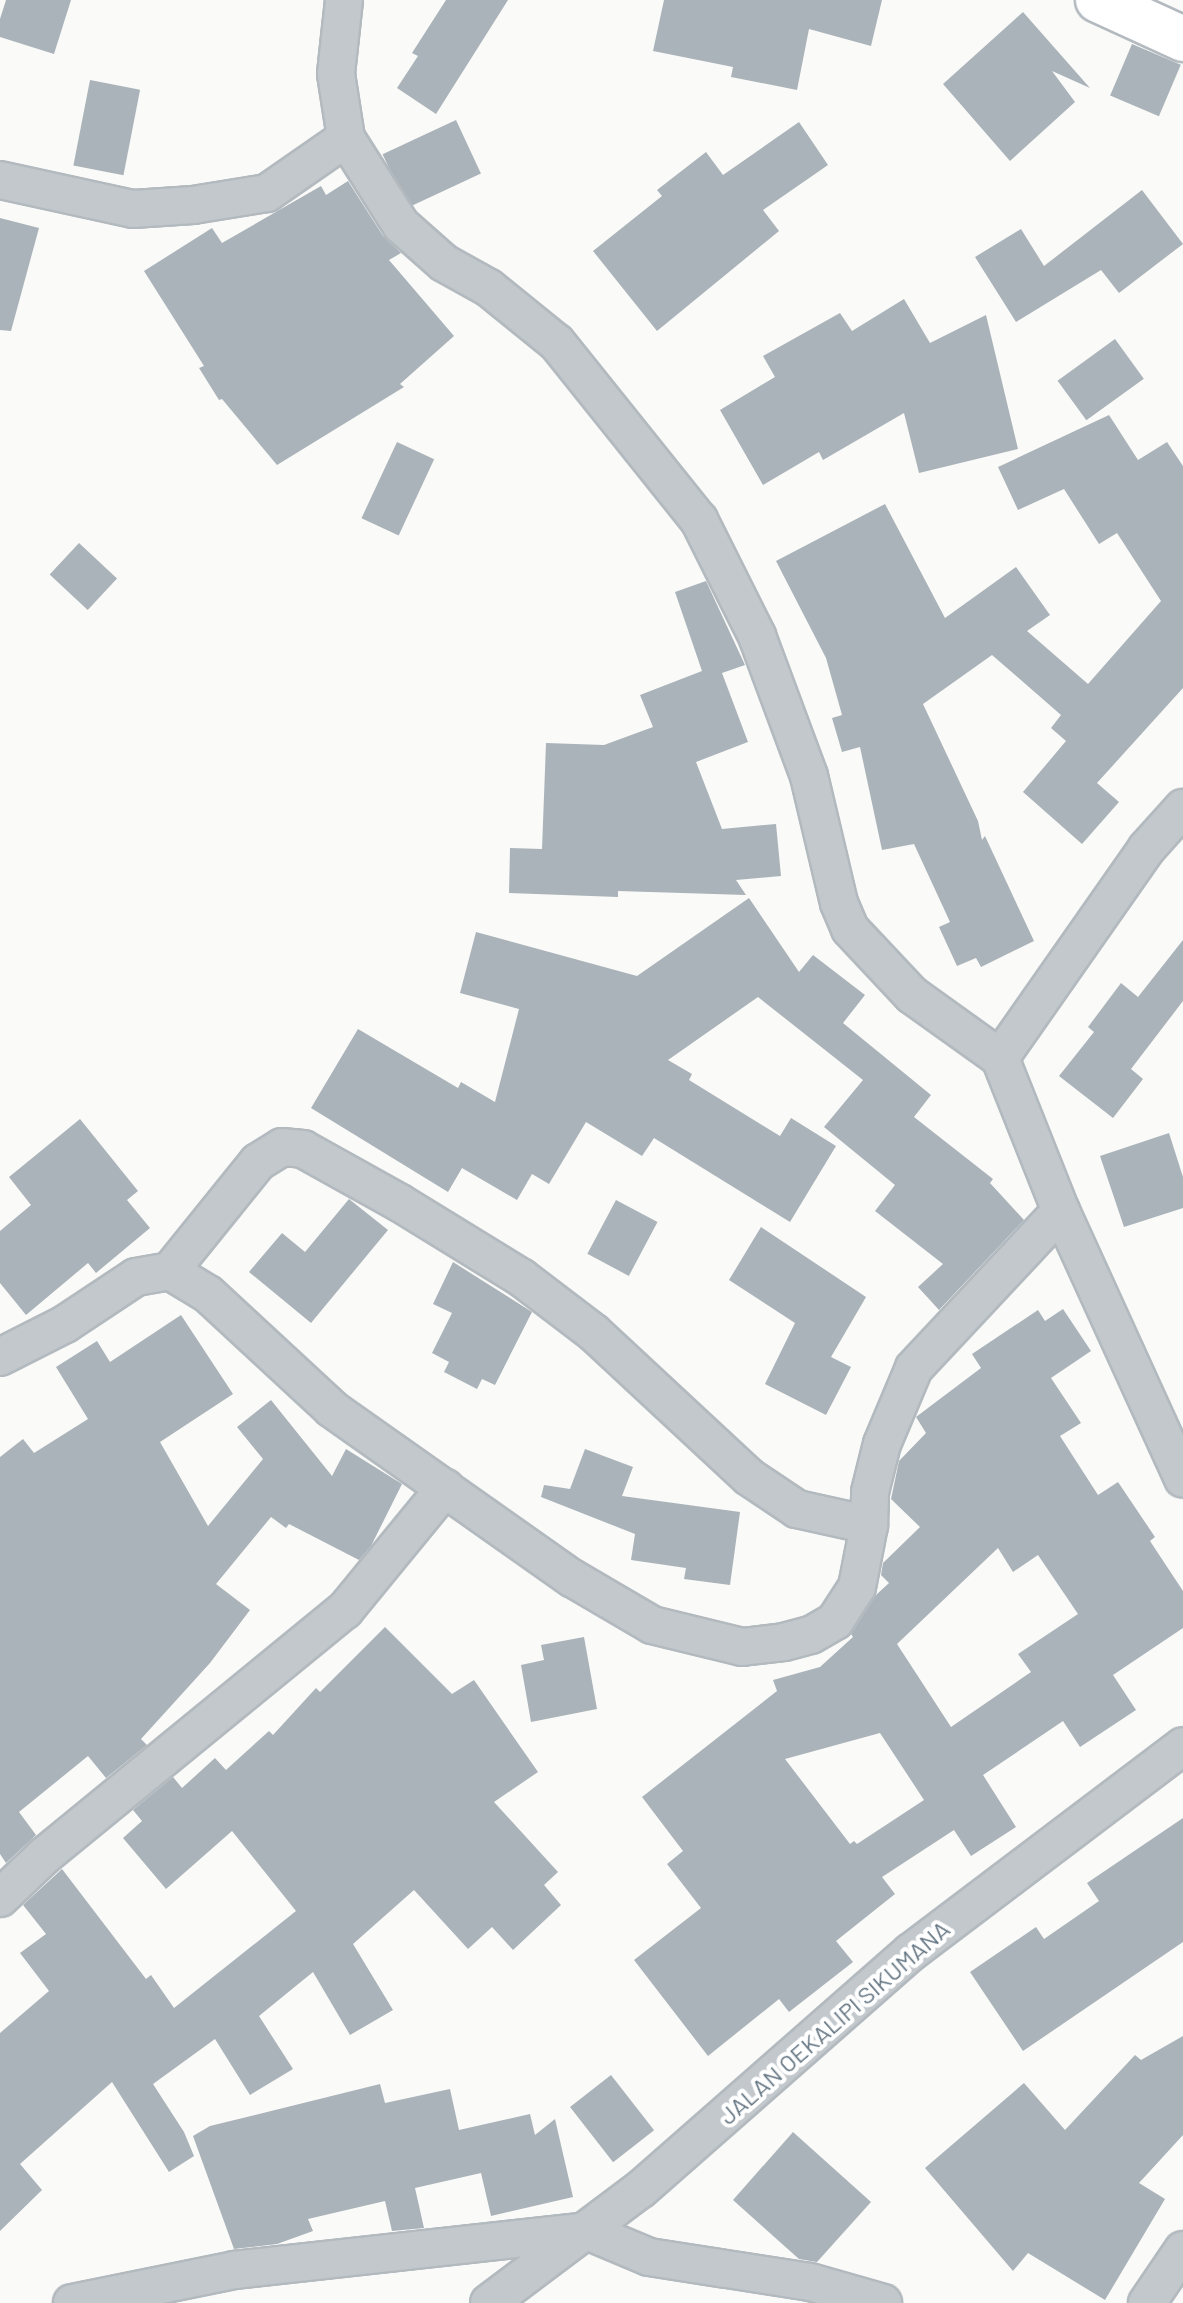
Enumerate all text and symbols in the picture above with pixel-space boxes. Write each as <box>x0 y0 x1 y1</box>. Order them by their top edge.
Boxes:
street label: JALAN OEKALIPI SIKUMANA <box>713 1914 955 2130</box>

